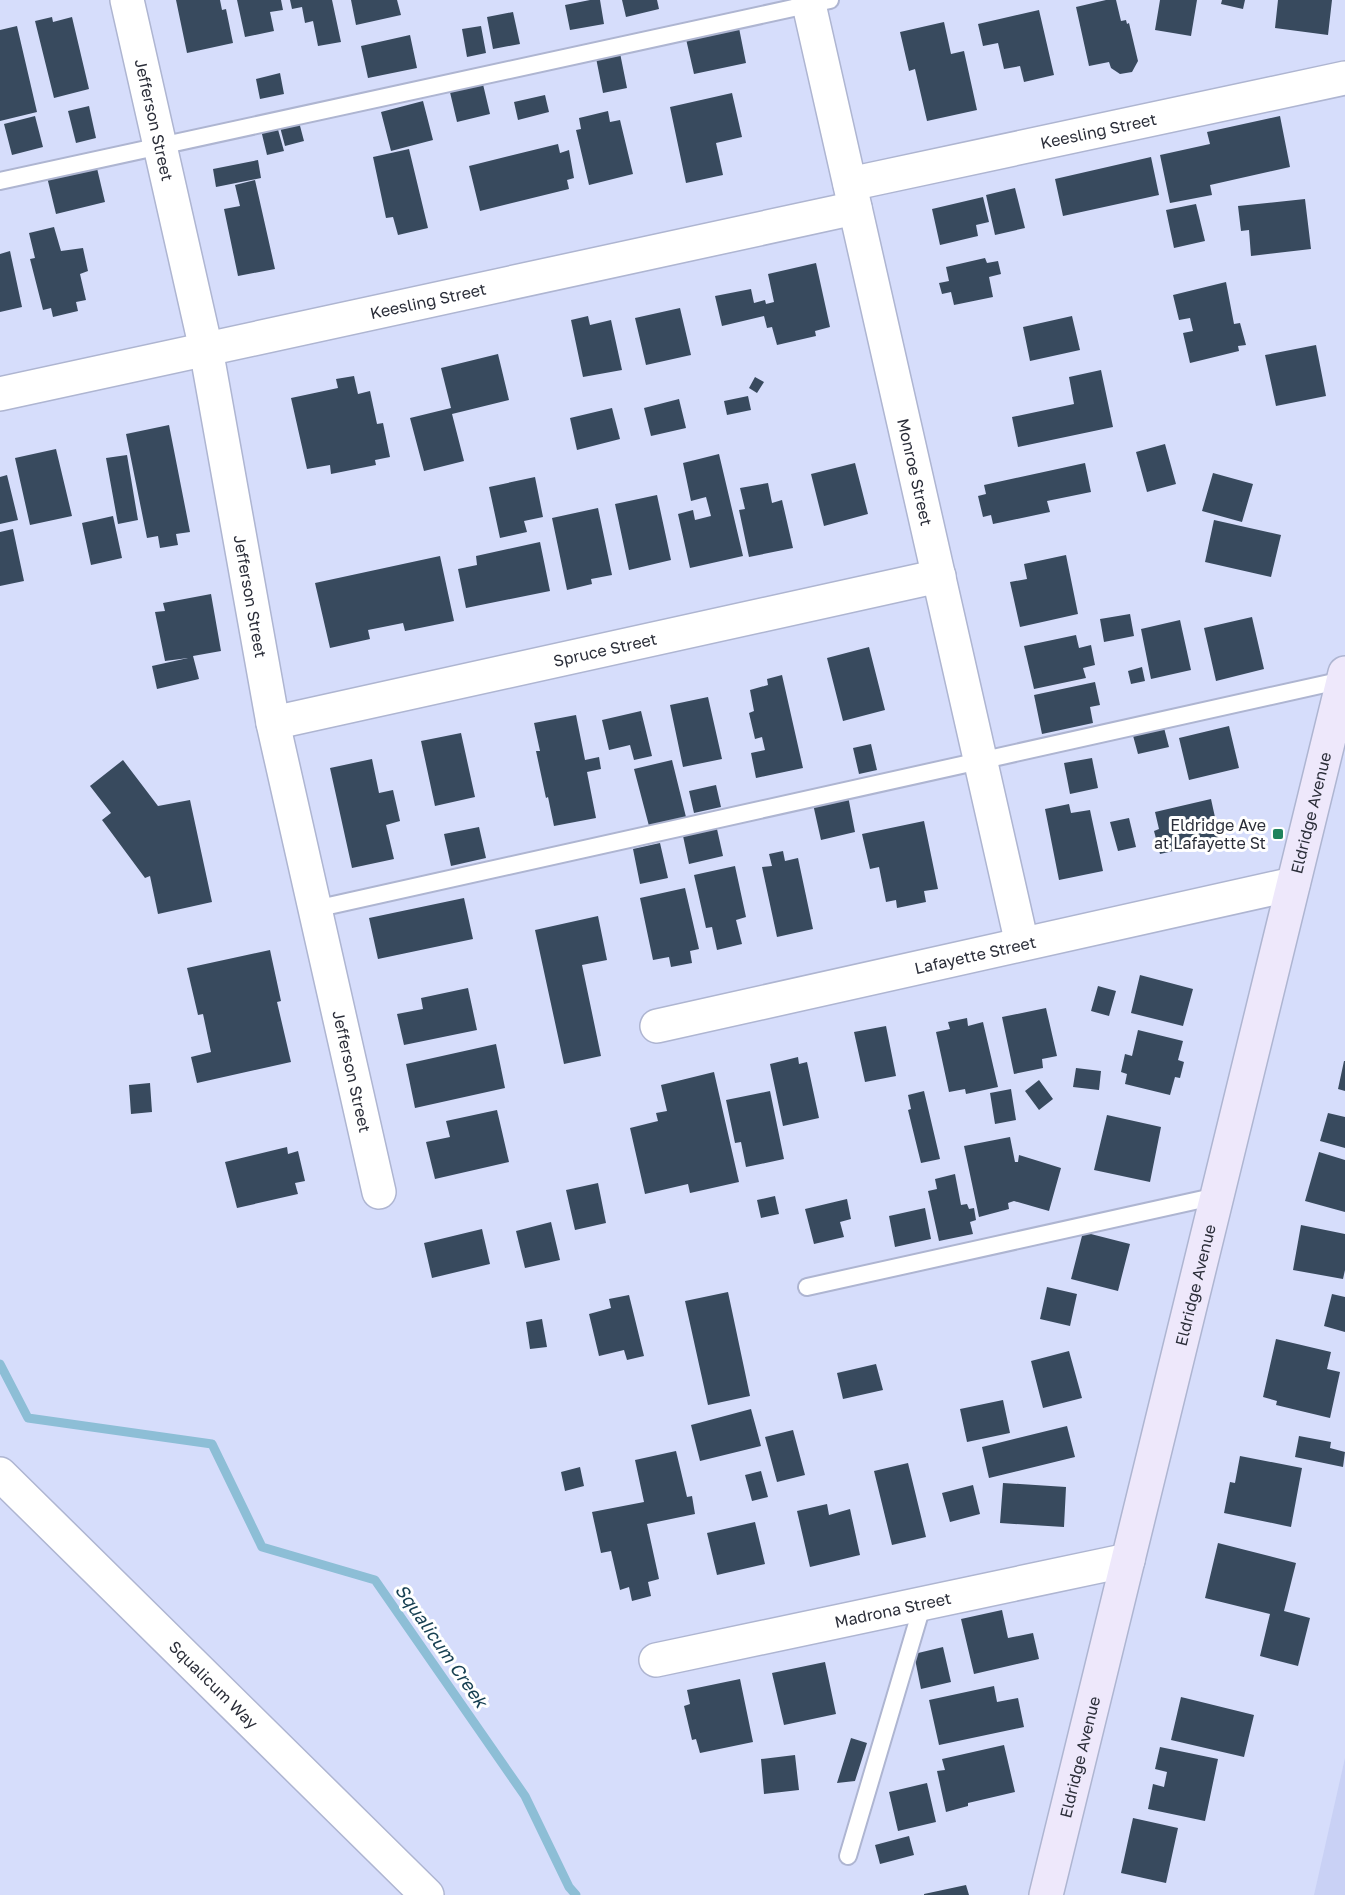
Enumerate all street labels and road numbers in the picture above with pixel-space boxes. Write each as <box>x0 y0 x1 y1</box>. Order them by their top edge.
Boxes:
street label: Jefferson Street <box>131 57 178 183</box>
street label: Keesling Street <box>1038 109 1158 153</box>
street label: Keesling Street <box>368 279 488 323</box>
street label: Monroe Street <box>893 416 937 528</box>
street label: Jefferson Street <box>229 533 271 659</box>
street label: Spruce Street <box>551 629 659 671</box>
street label: Eldridge Avenue <box>1286 750 1335 876</box>
street label: Lafayette Street <box>913 932 1038 978</box>
street label: Jefferson Street <box>328 1008 375 1134</box>
street label: Eldridge Avenue <box>1171 1222 1220 1348</box>
street label: Madrona Street <box>833 1588 953 1632</box>
street label: Squalicum Way <box>165 1636 262 1733</box>
street label: Eldridge Avenue <box>1055 1694 1104 1820</box>

